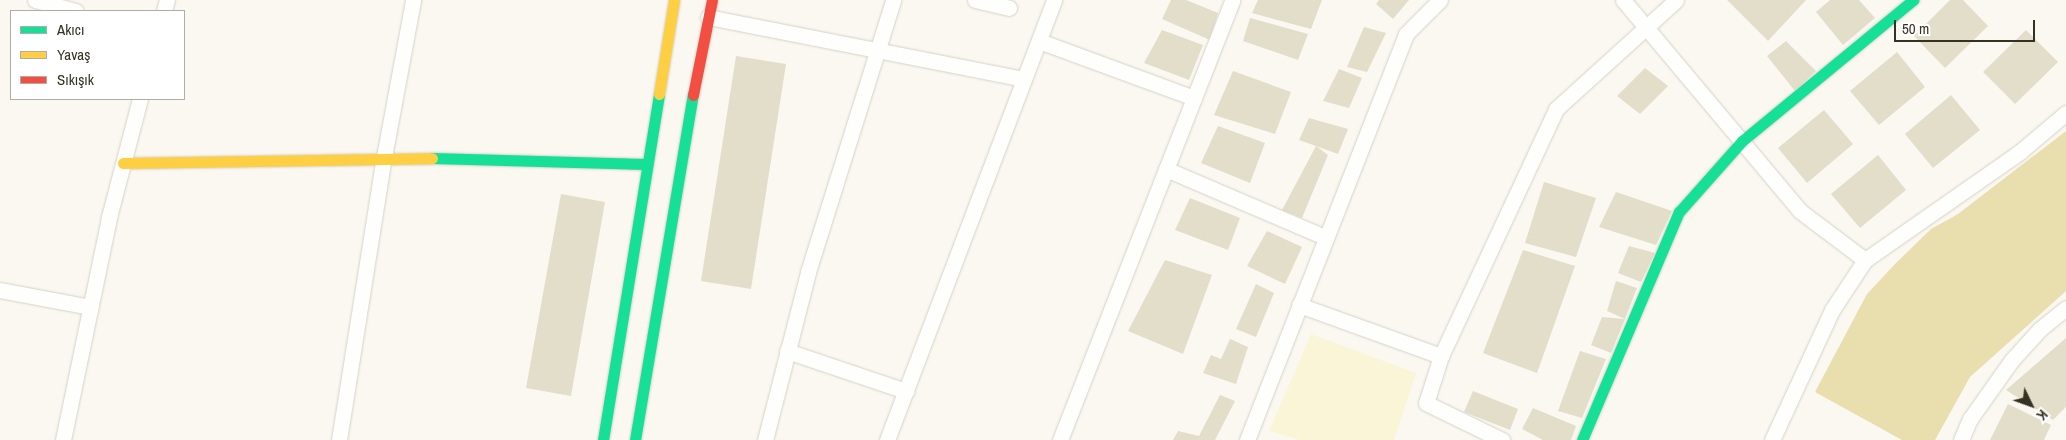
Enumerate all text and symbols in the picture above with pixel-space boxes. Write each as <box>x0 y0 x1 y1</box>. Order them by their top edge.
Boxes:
legend <box>10 10 185 100</box>
scale bar <box>1896 10 2037 42</box>
text: 50 m <box>1902 18 1929 39</box>
text: Akıcı <box>57 19 84 40</box>
text: Yavaş <box>57 44 90 65</box>
text: Sıkışık <box>57 69 94 90</box>
north arrow <box>2006 380 2056 430</box>
text: K <box>2033 406 2052 424</box>

